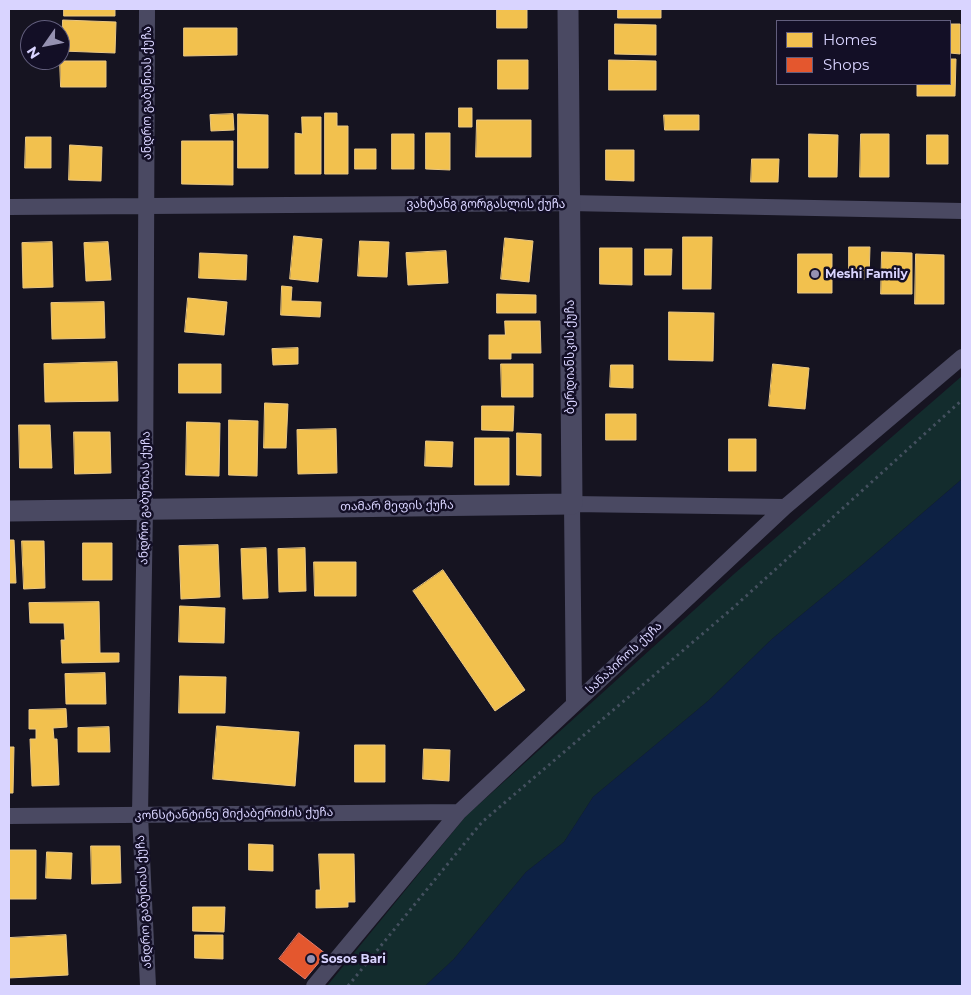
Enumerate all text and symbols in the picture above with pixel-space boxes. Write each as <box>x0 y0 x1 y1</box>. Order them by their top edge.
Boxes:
north arrow <box>20 20 70 70</box>
legend <box>776 20 951 85</box>
street label: ანდრო გაბუნიას ქუჩა <box>140 26 154 160</box>
text: Homes <box>823 30 877 49</box>
text: N <box>23 43 44 62</box>
text: Shops <box>823 55 869 74</box>
street label: ვახტანგ გორგასლის ქუჩა <box>407 197 565 211</box>
place label: Meshi Family <box>825 267 908 281</box>
marker: Meshi Family <box>809 268 821 280</box>
street label: ბერდიანსკის ქუჩა <box>563 300 577 414</box>
street label: ანდრო გაბუნიას ქუჩა <box>137 431 153 565</box>
street label: თამარ მეფის ქუჩა <box>340 498 454 514</box>
street label: სანაპიროს ქუჩა <box>583 619 665 697</box>
street label: კონსტანტინე მიქაბერიძის ქუჩა <box>135 805 333 823</box>
street label: ანდრო გაბუნიას ქუჩა <box>133 835 155 969</box>
place label: Sosos Bari <box>321 952 386 966</box>
marker: Sosos Bari <box>305 953 317 965</box>

